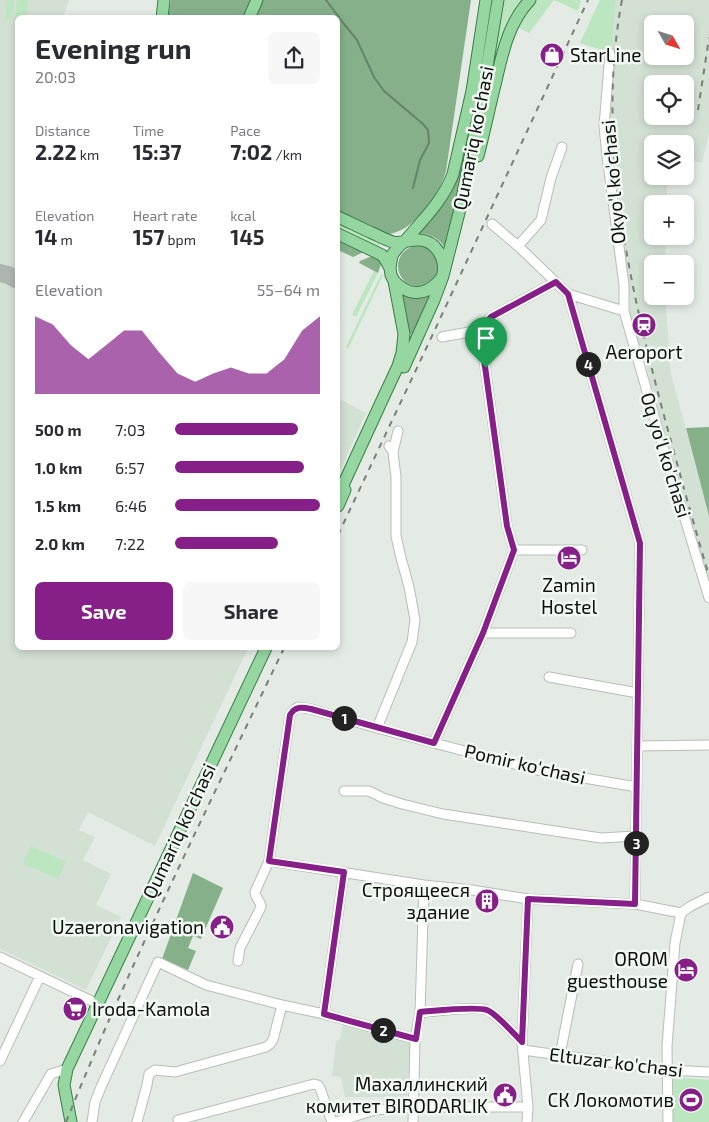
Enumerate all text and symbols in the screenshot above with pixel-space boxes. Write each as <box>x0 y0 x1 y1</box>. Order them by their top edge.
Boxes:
north arrow <box>644 15 694 65</box>
map controls <box>644 15 694 305</box>
text: Evening run <box>35 31 192 65</box>
button: share <box>268 32 320 84</box>
shop icon: StarLine <box>539 42 565 68</box>
place label: StarLine <box>570 43 642 66</box>
street label: Qumariq ko'chasi <box>447 64 498 212</box>
text: 20:03 <box>35 67 76 86</box>
button: locate <box>644 75 694 125</box>
street label: Okyo'l ko'chasi <box>596 119 629 245</box>
text: Distance <box>35 122 90 139</box>
text: Time <box>133 122 164 139</box>
text: Pace <box>230 122 260 139</box>
button: layers <box>644 135 694 185</box>
text: 2.22 <box>35 139 77 164</box>
text: 15:37 <box>133 139 182 164</box>
text: 7:02 <box>230 139 272 164</box>
text: km <box>77 146 99 163</box>
text: /km <box>272 146 302 163</box>
button: + <box>644 195 694 245</box>
text: Elevation <box>35 207 94 224</box>
text: Heart rate <box>133 207 197 224</box>
text: kcal <box>230 207 256 224</box>
text: 14 <box>35 224 57 249</box>
text: 157 <box>133 224 164 249</box>
text: 145 <box>230 224 264 249</box>
text: m <box>57 231 73 248</box>
text: bpm <box>164 231 196 248</box>
button: − <box>644 255 694 305</box>
text: Elevation <box>35 280 103 299</box>
text: 55–64 m <box>257 280 320 299</box>
station icon: Aeroport <box>631 312 657 338</box>
pin <box>465 317 507 368</box>
icon: arrive <box>472 324 500 352</box>
place label: Aeroport <box>606 340 682 363</box>
pin: 4 <box>576 352 600 376</box>
text: 4 <box>584 356 593 373</box>
street label: Oq yo'l ko'chasi <box>637 389 696 520</box>
text: 500 m <box>35 420 82 439</box>
text: 7:03 <box>115 420 146 439</box>
text: 1.0 km <box>35 458 82 477</box>
text: 6:57 <box>115 458 145 477</box>
text: 1.5 km <box>35 496 81 515</box>
text: 6:46 <box>115 496 147 515</box>
text: 2.0 km <box>35 534 85 553</box>
text: 7:22 <box>115 534 145 553</box>
hotel icon: Zamin Hostel <box>556 545 582 571</box>
place label: Zamin Hostel <box>541 573 597 618</box>
button: Save <box>35 582 173 640</box>
button: Share <box>183 582 320 640</box>
pin: 1 <box>332 706 356 730</box>
text: 1 <box>341 710 348 727</box>
street label: Pomir ko'chasi <box>462 738 588 789</box>
street label: Qumariq ko'chasi <box>137 759 220 902</box>
pin: 3 <box>624 830 648 856</box>
text: 3 <box>633 835 640 852</box>
place label: Строящееся здание <box>362 878 470 923</box>
building icon: Строящееся здание <box>474 888 500 914</box>
public building icon: Uzaeronavigation <box>209 914 235 940</box>
place label: Uzaeronavigation <box>52 915 204 938</box>
place label: OROM guesthouse <box>567 947 668 992</box>
hotel icon: OROM guesthouse <box>673 957 699 983</box>
supermarket icon: Iroda-Kamola <box>62 996 88 1022</box>
place label: Iroda-Kamola <box>92 997 210 1020</box>
pin: 2 <box>370 1018 396 1042</box>
text: 2 <box>379 1022 388 1039</box>
street label: Eltuzar ko'chasi <box>548 1042 684 1081</box>
place label: Махаллинский комитет BIRODARLIK <box>306 1072 488 1117</box>
public building icon: Махаллинский комитет BIRODARLIK <box>492 1082 518 1108</box>
sports icon: СК Локомотив <box>678 1087 704 1113</box>
place label: СК Локомотив <box>548 1088 674 1111</box>

